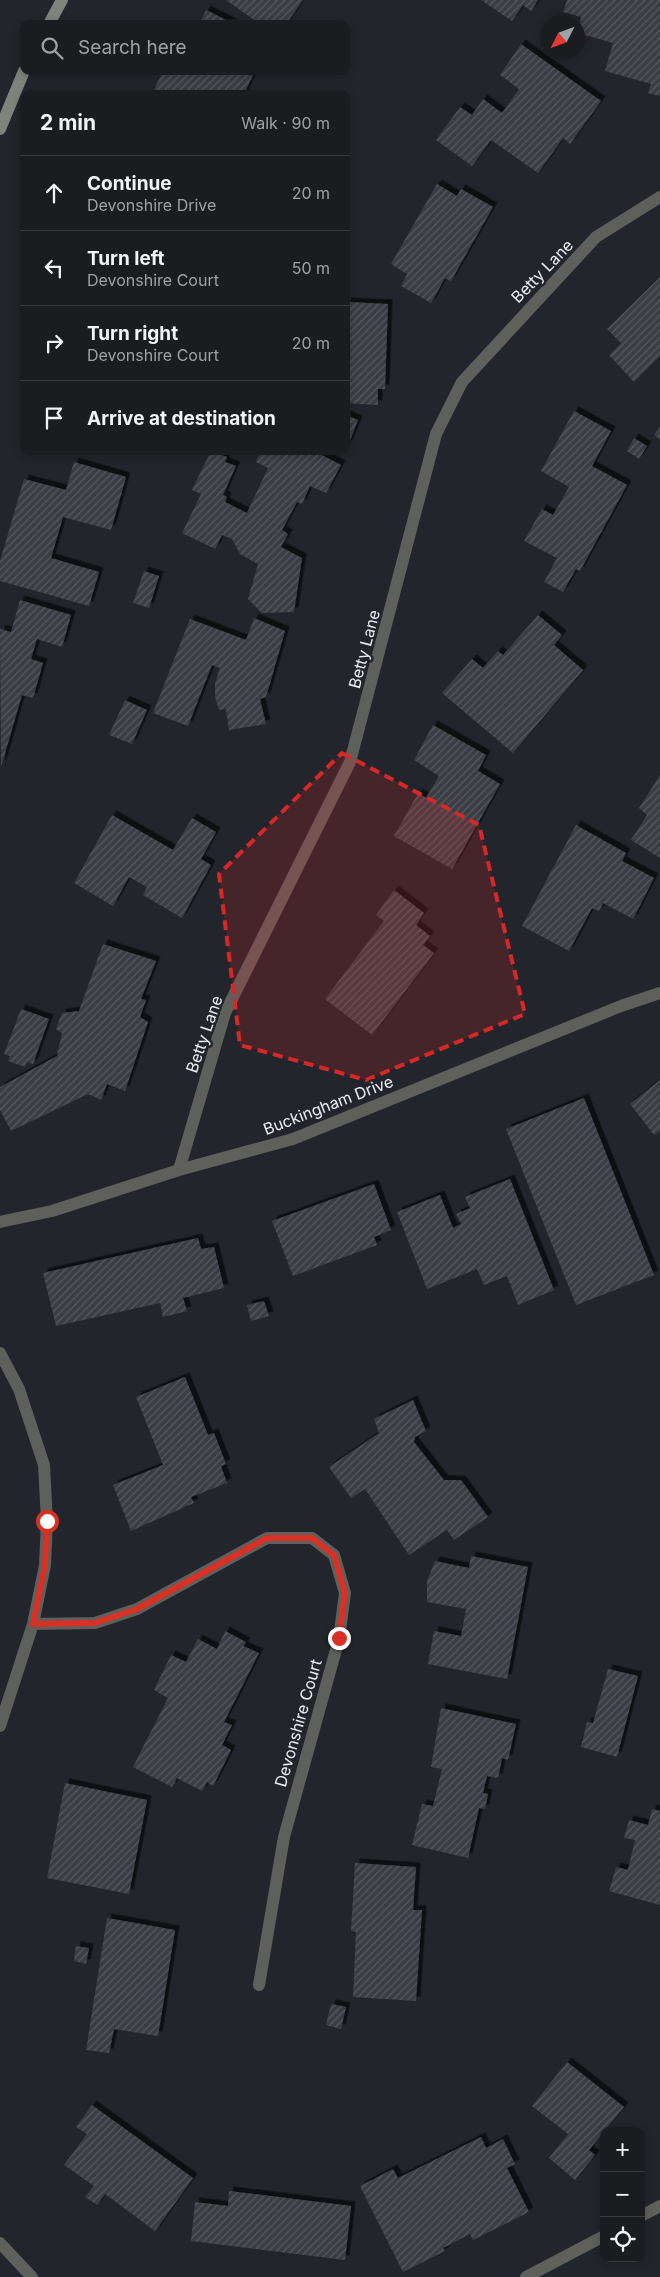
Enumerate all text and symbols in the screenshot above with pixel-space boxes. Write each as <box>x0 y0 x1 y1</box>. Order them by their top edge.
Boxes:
north arrow <box>540 15 585 60</box>
search box <box>20 20 350 75</box>
icon: search <box>38 34 66 62</box>
text: Search here <box>78 36 187 59</box>
text: 2 min <box>40 110 96 135</box>
text: Walk · 90 m <box>241 113 330 133</box>
text: Continue <box>87 172 172 195</box>
icon: ahead <box>40 179 68 207</box>
text: 20 m <box>292 183 330 203</box>
text: Devonshire Drive <box>87 195 216 215</box>
street label: Betty Lane <box>507 235 577 307</box>
text: Turn left <box>87 247 165 270</box>
icon: left <box>40 254 68 282</box>
text: 50 m <box>292 258 330 278</box>
text: Devonshire Court <box>87 270 219 290</box>
text: Turn right <box>87 322 178 345</box>
icon: right <box>40 329 68 357</box>
text: 20 m <box>292 333 330 353</box>
text: Devonshire Court <box>87 345 219 365</box>
icon: arrive <box>40 404 68 432</box>
text: Arrive at destination <box>87 407 276 430</box>
street label: Betty Lane <box>344 608 384 690</box>
street label: Betty Lane <box>181 993 227 1075</box>
street label: Buckingham Drive <box>260 1071 396 1139</box>
route start <box>36 1510 59 1533</box>
route end <box>328 1627 351 1650</box>
street label: Devonshire Court <box>270 1657 326 1789</box>
map controls <box>600 2127 645 2262</box>
button: + <box>600 2127 645 2172</box>
button: − <box>600 2172 645 2217</box>
button: locate <box>600 2217 645 2262</box>

